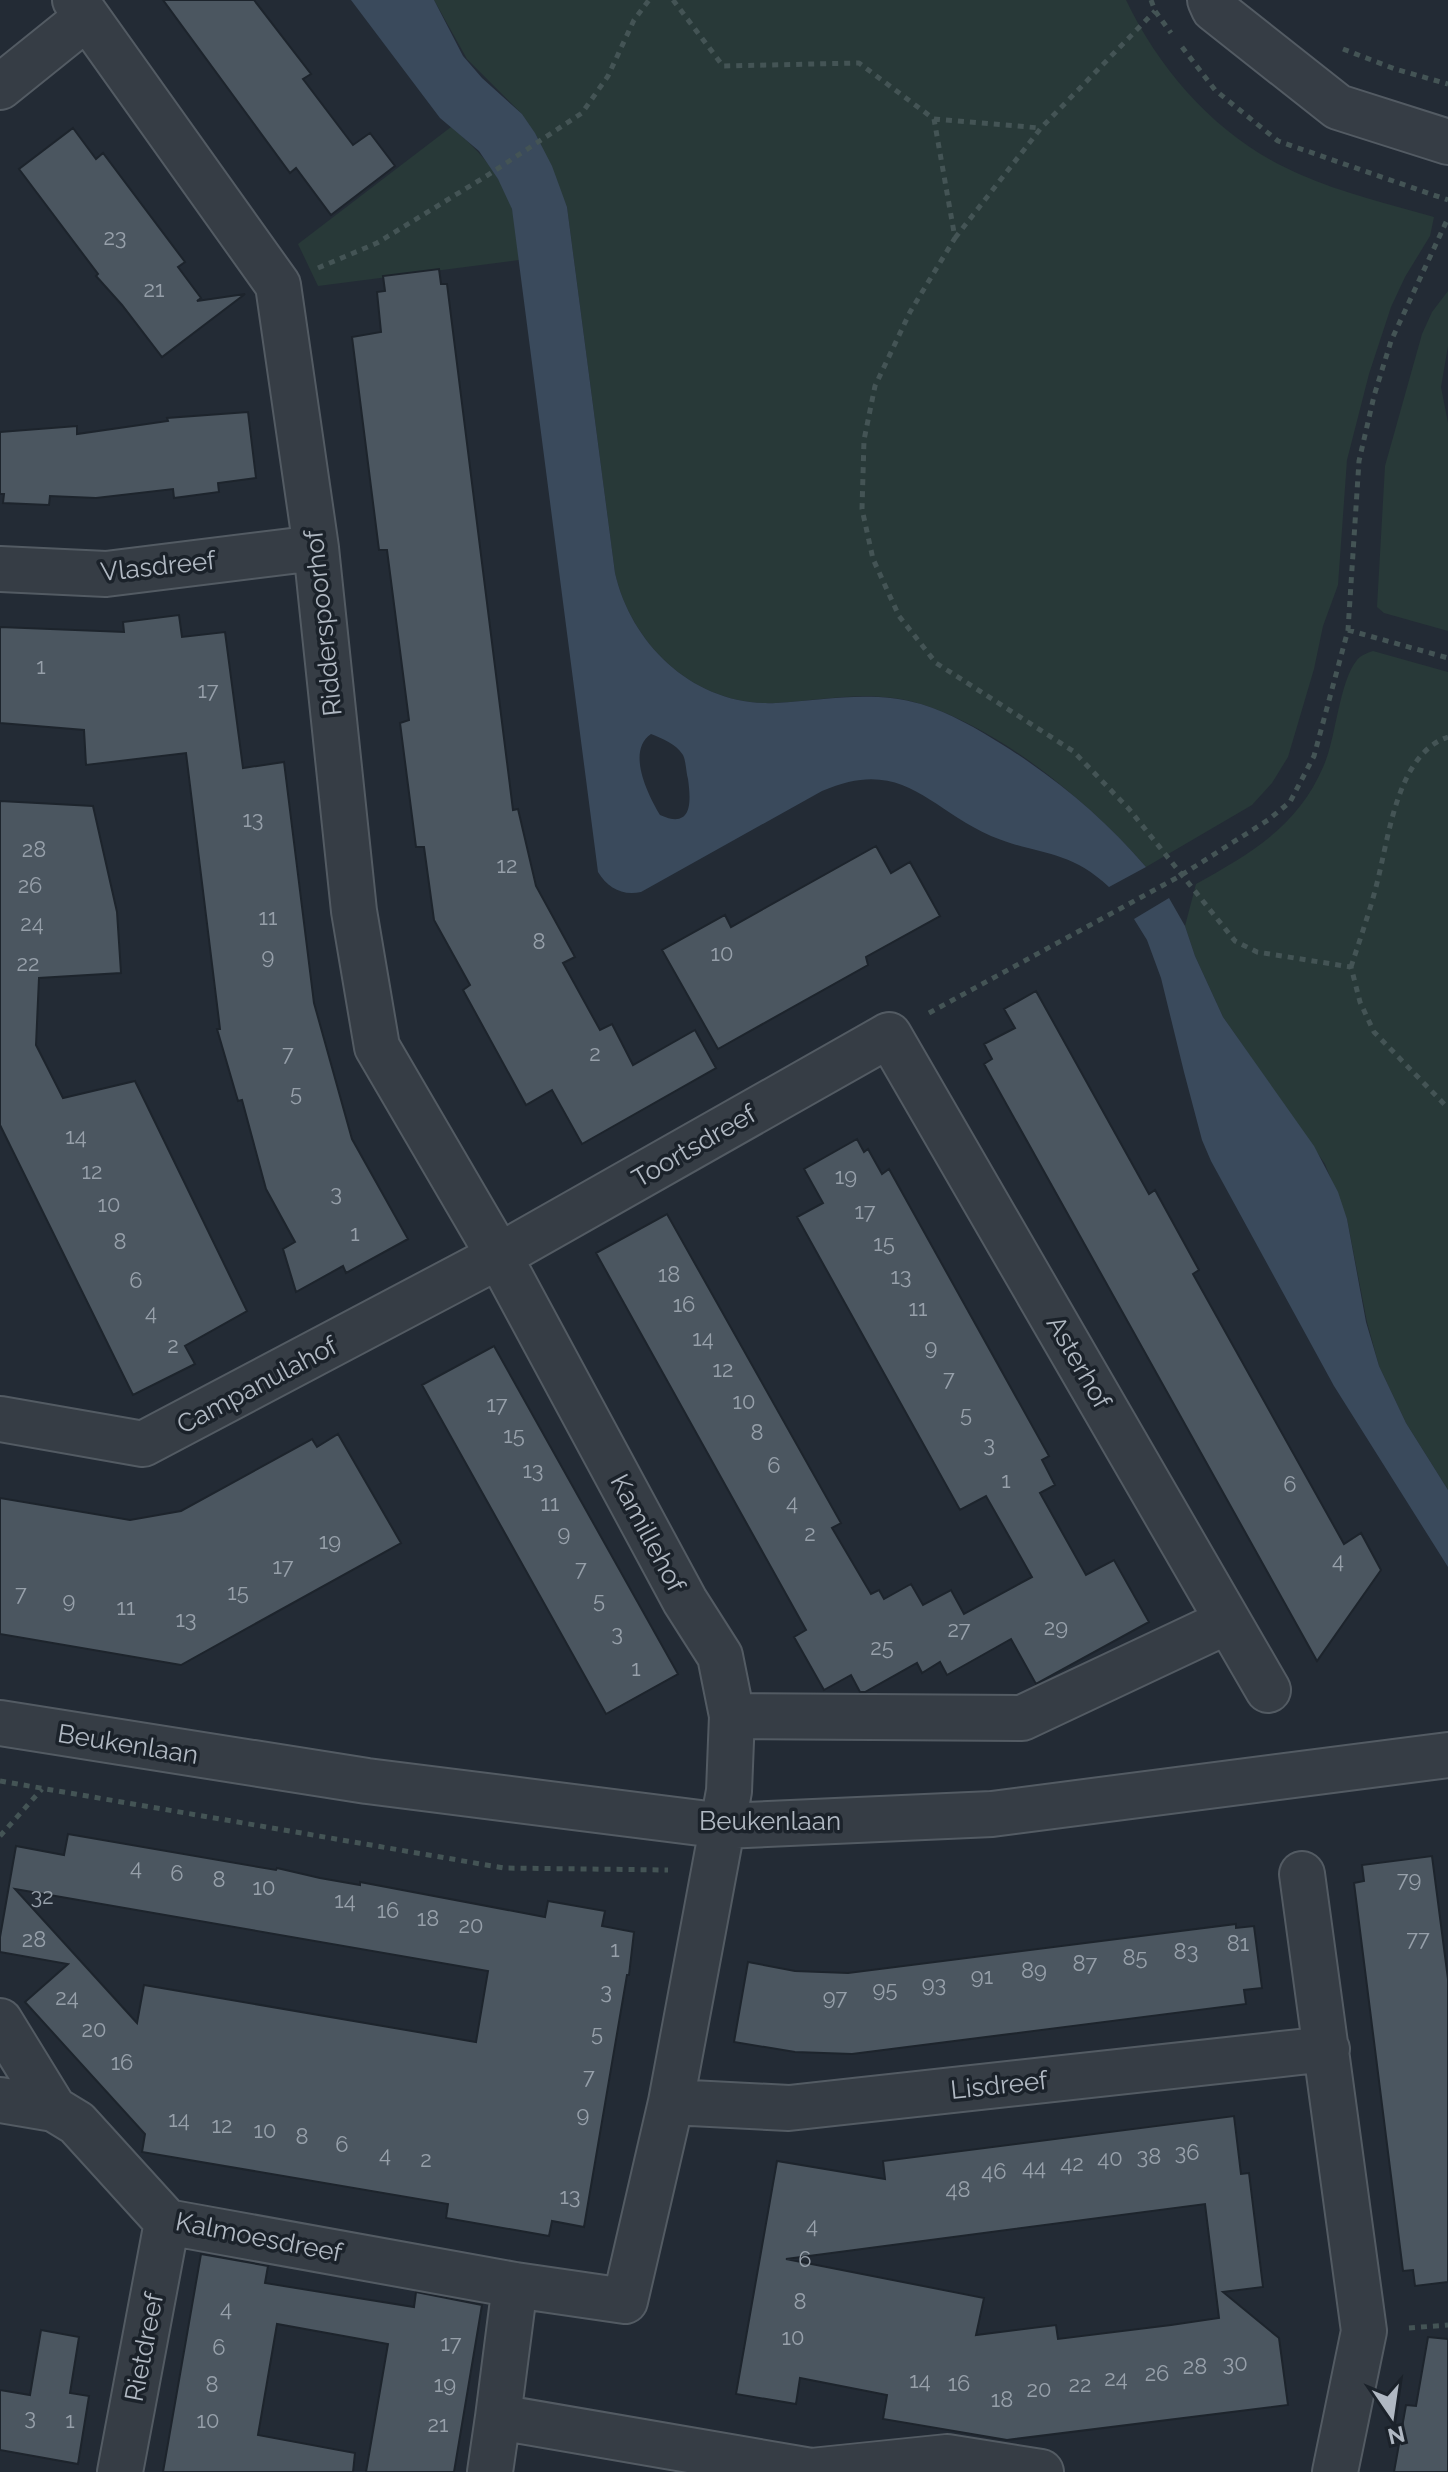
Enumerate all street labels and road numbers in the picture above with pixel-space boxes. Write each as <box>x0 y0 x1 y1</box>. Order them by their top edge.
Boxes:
street label: Ridderspoorhof <box>298 527 348 718</box>
street label: Vlasdreef <box>99 545 218 587</box>
street label: Toortsdreef <box>627 1098 763 1194</box>
street label: Asterhof <box>1041 1310 1118 1415</box>
street label: Campanulahof <box>172 1330 343 1440</box>
street label: Kamillehof <box>605 1469 692 1598</box>
street label: Beukenlaan <box>55 1718 201 1770</box>
street label: Beukenlaan <box>699 1806 841 1836</box>
street label: Lisdreef <box>949 2065 1050 2105</box>
street label: Kalmoesdreef <box>173 2206 346 2268</box>
street label: Rietdreef <box>119 2289 169 2404</box>

